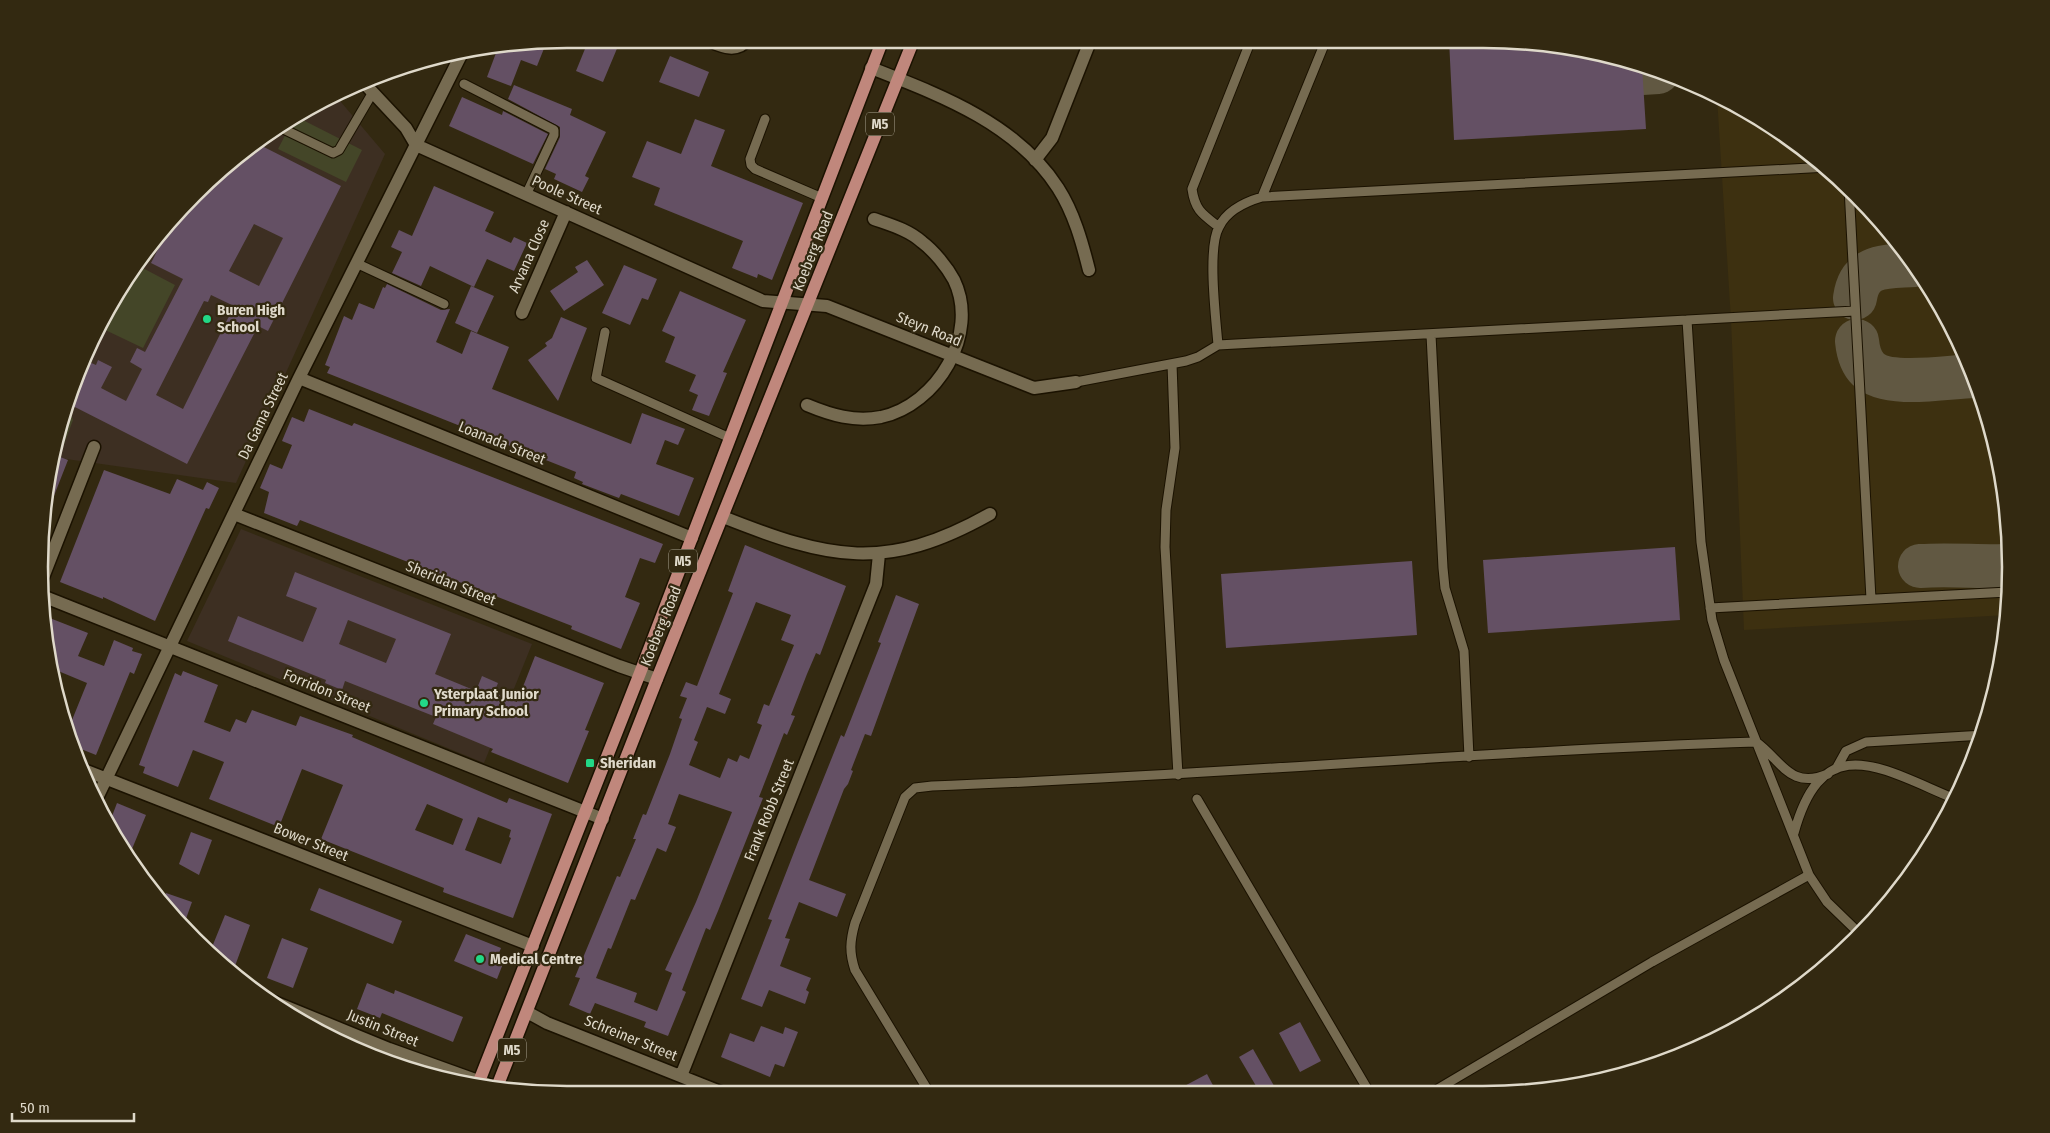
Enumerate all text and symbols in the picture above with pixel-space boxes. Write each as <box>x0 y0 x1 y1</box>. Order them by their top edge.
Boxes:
road number: M5 <box>866 112 894 136</box>
street label: Poole Street <box>529 172 605 218</box>
street label: Koeberg Road <box>789 208 837 294</box>
street label: Arvana Close <box>505 216 553 296</box>
place label: Buren High School <box>217 301 285 336</box>
street label: Steyn Road <box>894 308 964 350</box>
marker: Buren High School <box>201 313 213 325</box>
street label: Da Gama Street <box>234 369 292 462</box>
street label: Loanada Street <box>456 417 548 469</box>
road number: M5 <box>669 550 697 572</box>
street label: Sheridan Street <box>403 557 499 609</box>
street label: Koeberg Road <box>637 583 685 669</box>
street label: Forridon Street <box>281 665 373 717</box>
place label: Ysterplaat Junior Primary School <box>433 685 539 720</box>
marker: Ysterplaat Junior Primary School <box>418 697 430 709</box>
place label: Sheridan <box>600 754 656 772</box>
street label: Frank Robb Street <box>740 756 798 864</box>
marker: Sheridan <box>584 757 596 769</box>
street label: Bower Street <box>271 819 351 865</box>
place label: Medical Centre <box>490 950 583 968</box>
marker: Medical Centre <box>474 953 486 965</box>
street label: Justin Street <box>345 1006 421 1050</box>
street label: Schreiner Street <box>582 1011 680 1065</box>
road number: M5 <box>498 1038 526 1062</box>
scale bar <box>12 1090 135 1122</box>
text: 50 m <box>20 1099 50 1117</box>

